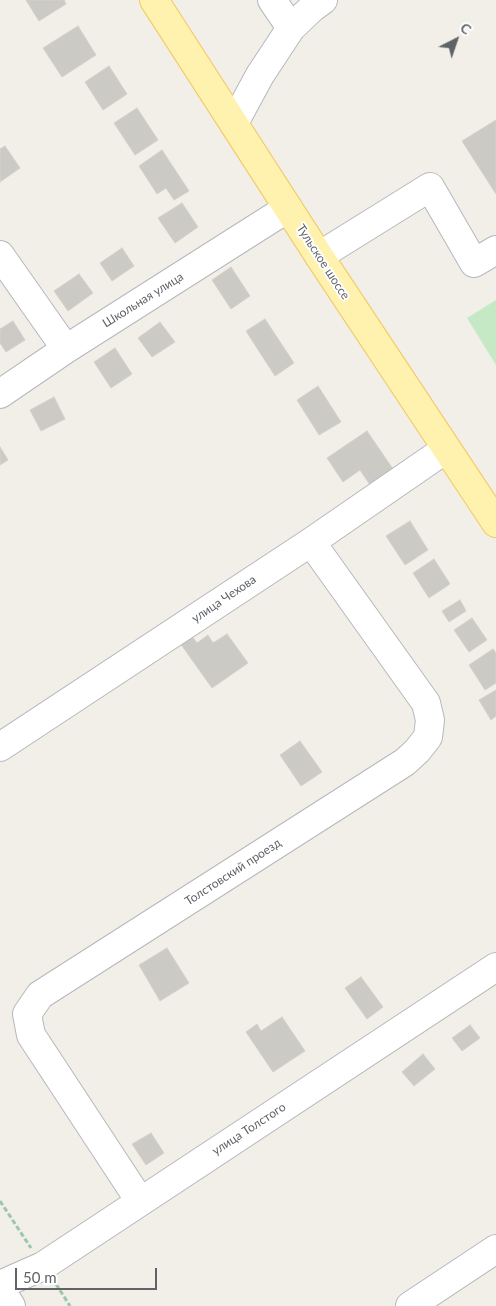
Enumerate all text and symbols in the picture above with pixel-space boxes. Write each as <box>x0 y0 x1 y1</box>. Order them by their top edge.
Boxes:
north arrow <box>431 15 481 65</box>
text: С <box>457 19 475 38</box>
street label: Тульское шоссе <box>293 222 353 302</box>
street label: Школьная улица <box>100 269 186 331</box>
street label: улица Чехова <box>189 572 259 626</box>
street label: Толстовский проезд <box>182 836 284 908</box>
street label: улица Толстого <box>209 1100 289 1158</box>
scale bar <box>18 1258 160 1290</box>
text: 50 m <box>23 1268 57 1286</box>

